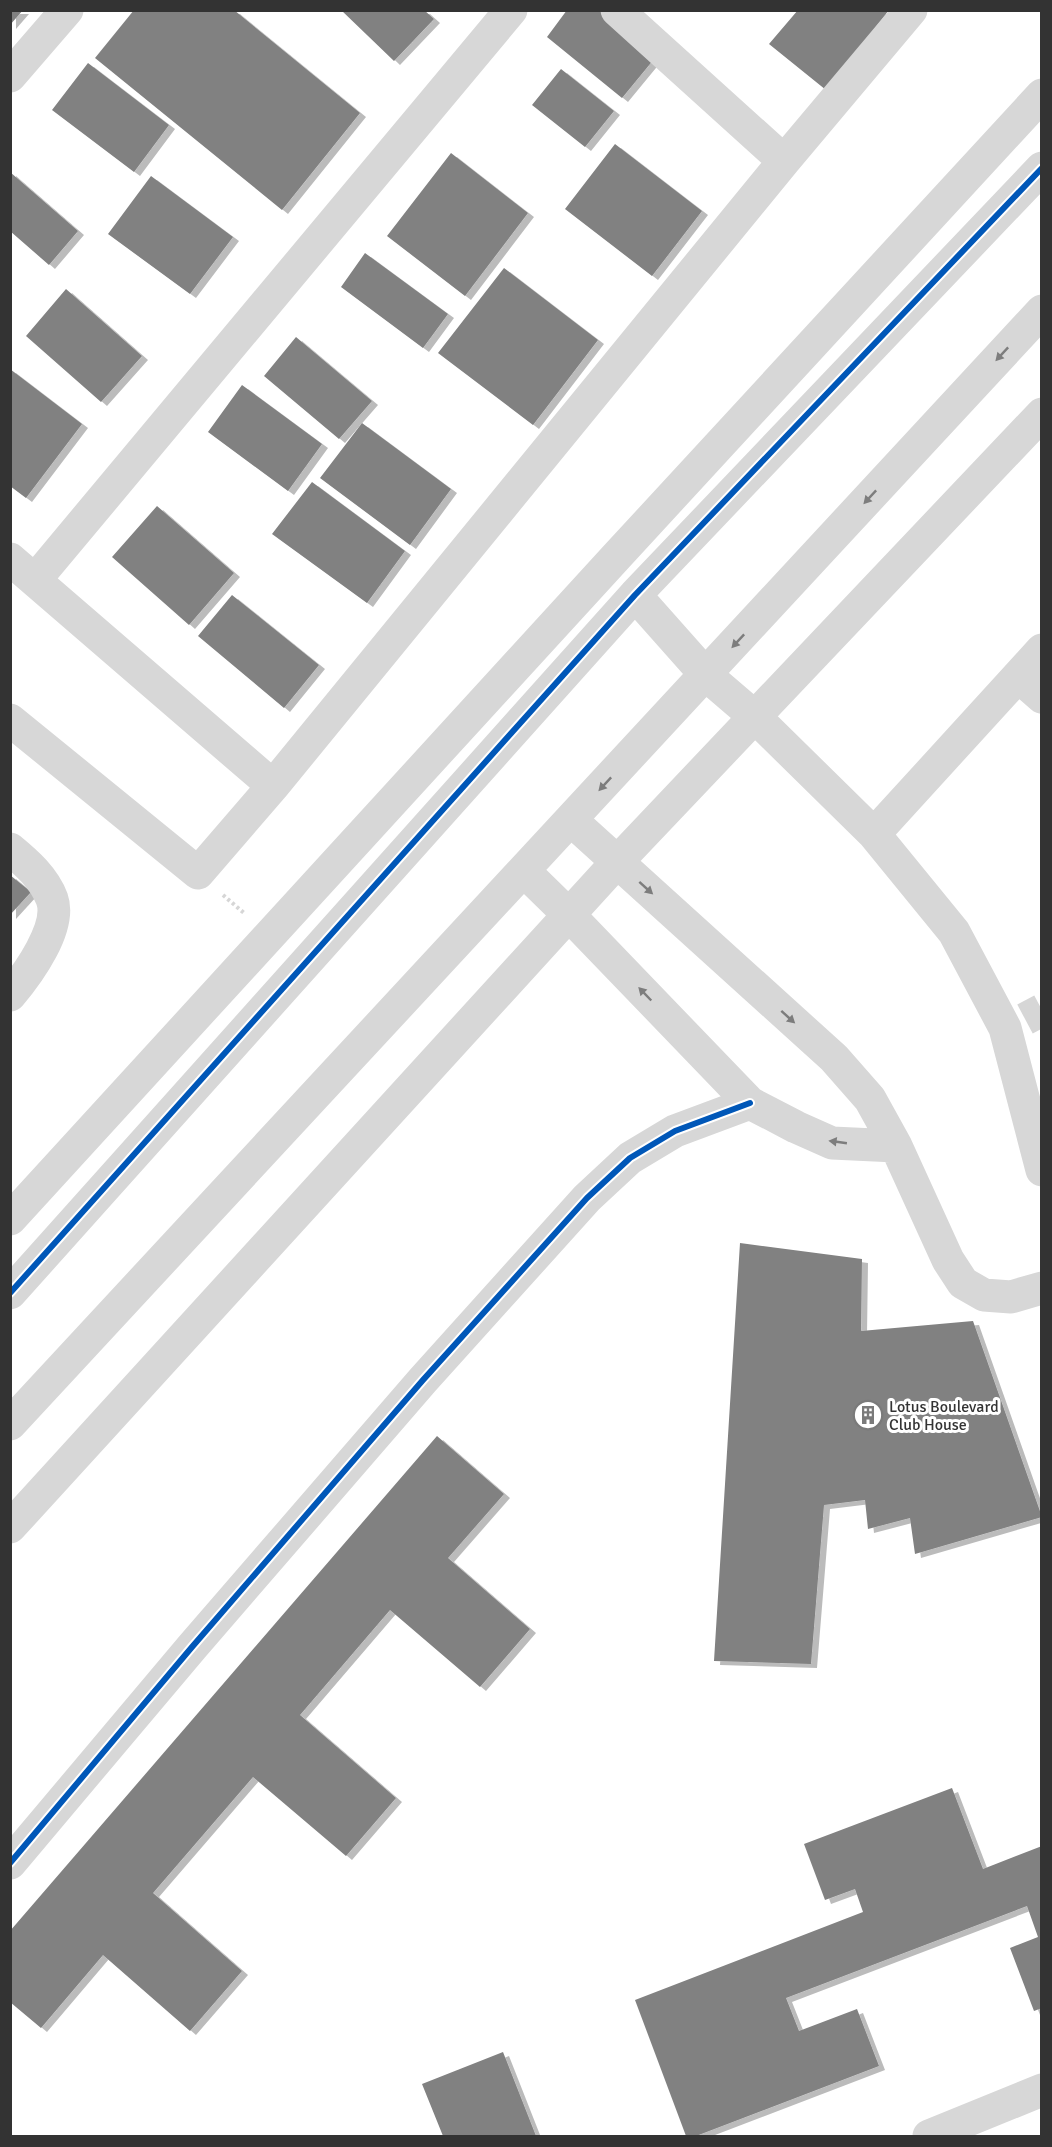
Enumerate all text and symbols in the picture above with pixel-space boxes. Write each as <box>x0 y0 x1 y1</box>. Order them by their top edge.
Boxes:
one-way arrow <box>996 346 1009 361</box>
one-way arrow <box>863 490 877 505</box>
one-way arrow <box>731 633 745 647</box>
one-way arrow <box>598 776 612 791</box>
one-way arrow <box>638 881 653 894</box>
one-way arrow <box>638 986 652 1001</box>
one-way arrow <box>781 1010 796 1024</box>
one-way arrow <box>828 1138 847 1147</box>
place label: Lotus Boulevard Club House <box>889 1397 999 1435</box>
building icon: Lotus Boulevard Club House <box>852 1399 884 1431</box>

